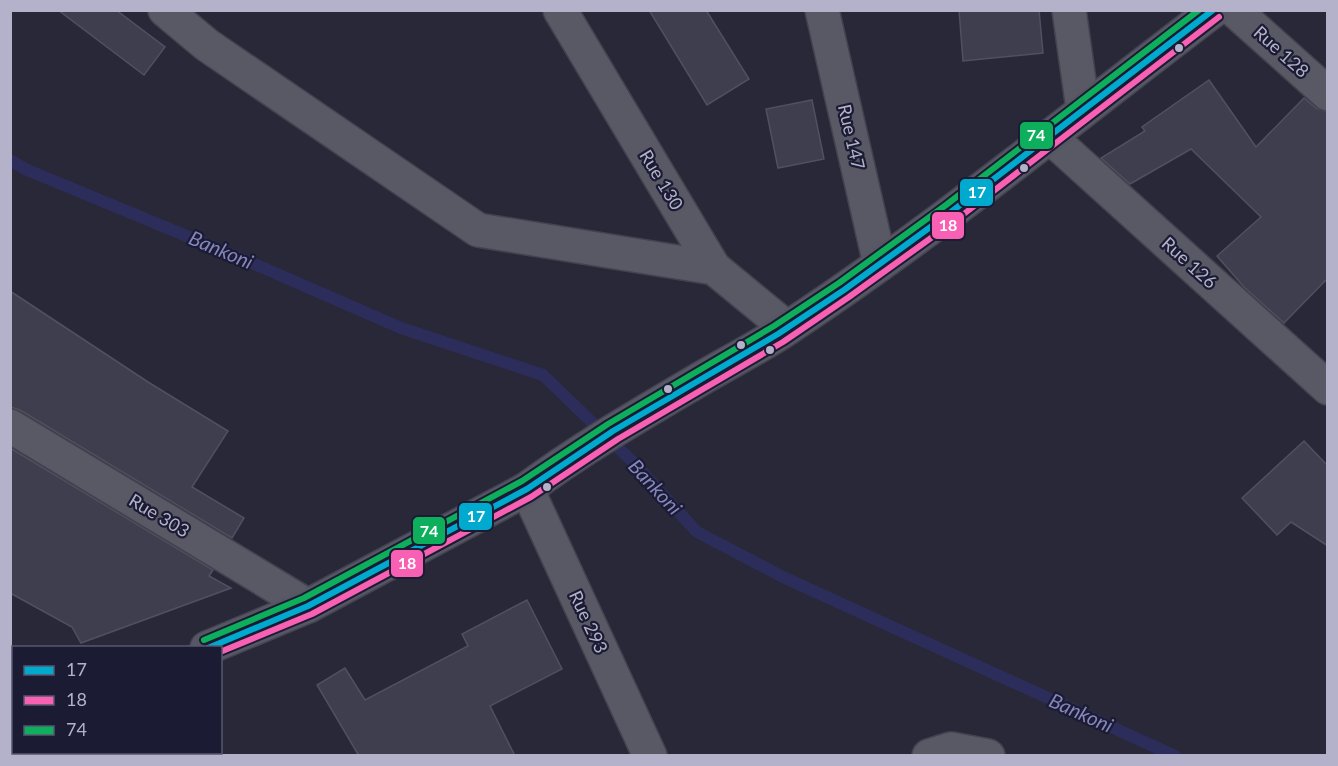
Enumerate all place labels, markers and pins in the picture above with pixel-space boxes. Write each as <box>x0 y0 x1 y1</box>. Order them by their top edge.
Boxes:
unlabelled marker <box>1173 42 1185 54</box>
unlabelled marker <box>1018 162 1030 174</box>
unlabelled marker <box>735 339 747 351</box>
unlabelled marker <box>764 344 776 356</box>
unlabelled marker <box>662 383 674 395</box>
unlabelled marker <box>541 481 553 493</box>

